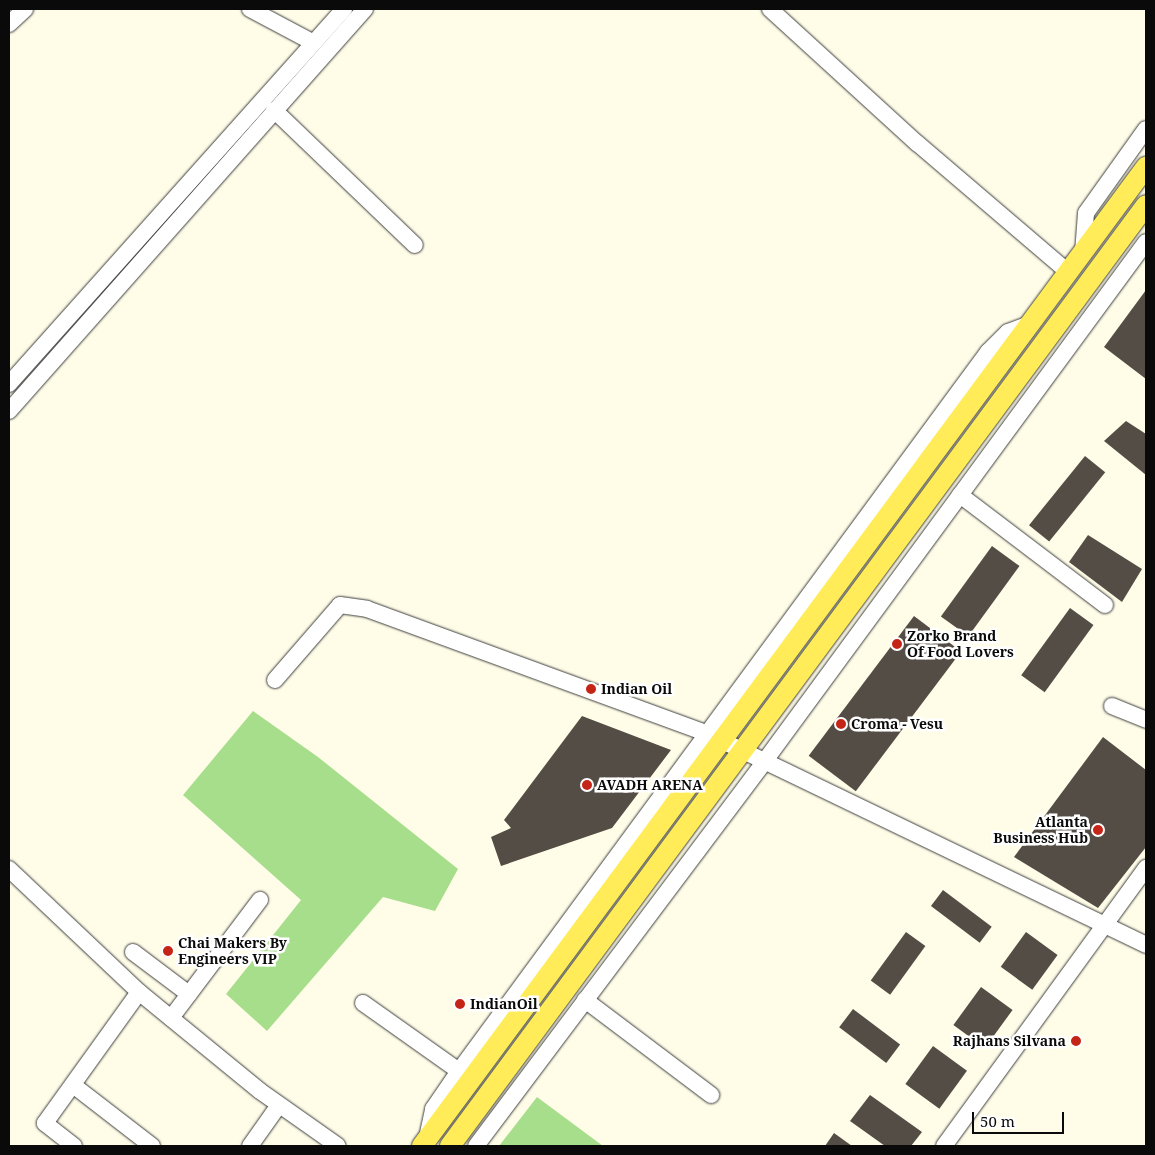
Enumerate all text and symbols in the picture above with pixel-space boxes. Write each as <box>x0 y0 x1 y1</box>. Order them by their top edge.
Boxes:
place label: Zorko Brand Of Food Lovers <box>907 628 1014 660</box>
marker: Zorko Brand Of Food Lovers <box>891 638 903 650</box>
place label: Indian Oil <box>601 681 672 697</box>
marker: Indian Oil <box>585 683 597 695</box>
place label: Croma - Vesu <box>851 716 943 732</box>
marker: Croma - Vesu <box>835 718 847 730</box>
place label: AVADH ARENA <box>597 777 703 793</box>
marker: AVADH ARENA <box>581 779 593 791</box>
place label: Atlanta Business Hub <box>993 814 1088 846</box>
marker: Atlanta Business Hub <box>1092 824 1104 836</box>
place label: Chai Makers By Engineers VIP <box>178 935 287 968</box>
marker: Chai Makers By Engineers VIP <box>162 945 174 957</box>
place label: IndianOil <box>470 996 538 1012</box>
marker: IndianOil <box>454 998 466 1010</box>
place label: Rajhans Silvana <box>953 1033 1066 1049</box>
marker: Rajhans Silvana <box>1070 1035 1082 1047</box>
scale bar <box>975 1102 1068 1134</box>
text: 50 m <box>980 1111 1015 1131</box>

